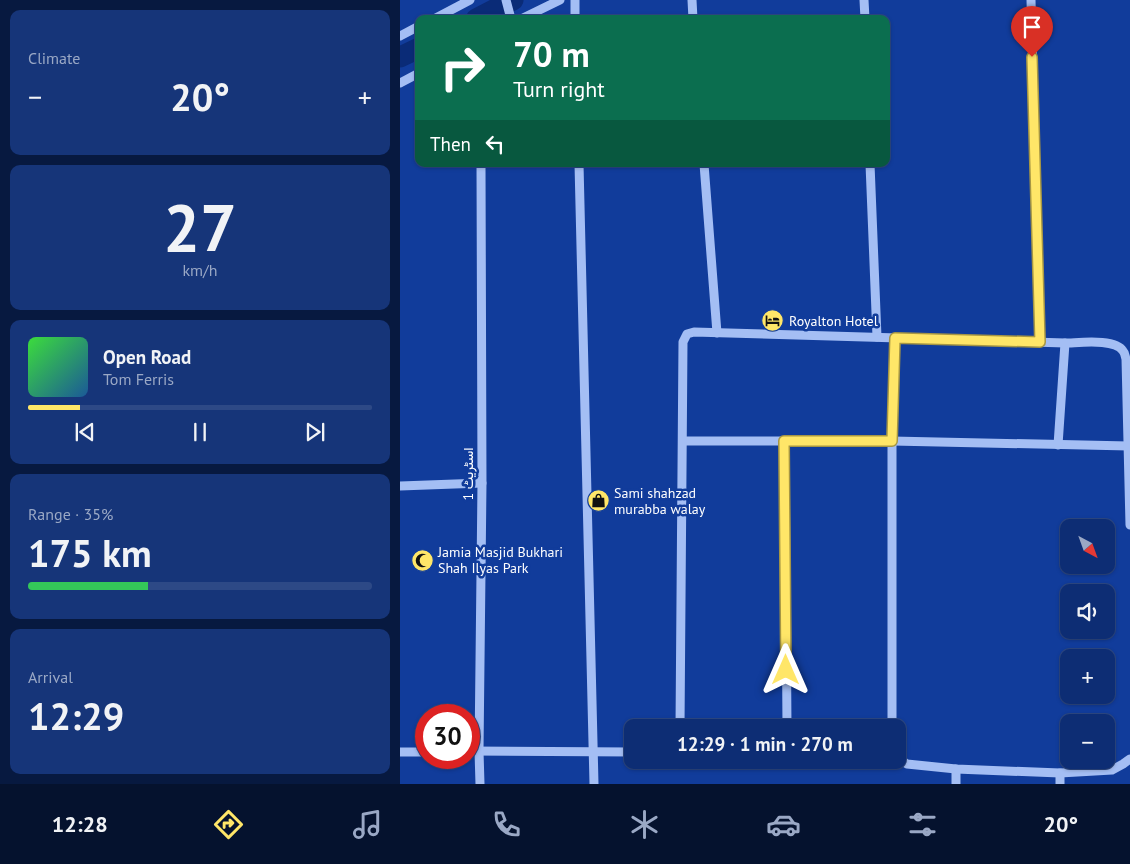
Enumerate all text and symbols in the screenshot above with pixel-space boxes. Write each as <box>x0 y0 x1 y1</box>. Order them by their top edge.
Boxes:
pin <box>1011 6 1053 57</box>
icon: arrive <box>1018 13 1046 41</box>
text: 70 m <box>513 31 590 77</box>
icon: right <box>430 35 495 100</box>
text: Climate <box>28 48 80 68</box>
text: 20° <box>170 72 230 121</box>
text: Turn right <box>513 75 605 103</box>
text: − <box>28 78 42 115</box>
text: + <box>358 78 372 115</box>
icon: left <box>481 130 509 158</box>
text: Then <box>430 132 471 156</box>
text: 27 <box>163 185 237 269</box>
text: km/h <box>182 260 218 280</box>
hotel icon: Royalton Hotel <box>761 309 785 333</box>
place label: Royalton Hotel <box>789 312 878 330</box>
text: Open Road <box>103 345 191 369</box>
text: Tom Ferris <box>103 369 174 389</box>
icon: previous <box>71 418 99 446</box>
icon: pause <box>186 418 214 446</box>
icon: next <box>301 418 329 446</box>
street label: اسٹریٹ 1 <box>459 447 477 501</box>
place label: Sami shahzad murabba walay <box>614 484 706 518</box>
shop icon: Sami shahzad murabba walay <box>586 489 610 513</box>
text: Range · 35% <box>28 504 113 524</box>
north arrow <box>1060 519 1115 574</box>
map controls <box>1060 519 1115 769</box>
text: 175 km <box>28 528 152 577</box>
place label: Jamia Masjid Bukhari Shah Ilyas Park <box>437 543 563 577</box>
mosque icon: Jamia Masjid Bukhari Shah Ilyas Park <box>410 548 434 572</box>
button: sound <box>1060 584 1115 639</box>
position arrow <box>759 643 811 695</box>
button: + <box>1060 649 1115 704</box>
text: Arrival <box>28 667 73 687</box>
text: 12:29 <box>28 691 124 740</box>
speed limit sign: 30 <box>415 704 480 769</box>
button: − <box>1060 714 1115 769</box>
text: 12:29 · 1 min · 270 m <box>677 732 853 756</box>
icon: directions <box>211 807 246 842</box>
icon: music <box>350 807 385 842</box>
icon: phone <box>489 807 524 842</box>
icon: climate <box>627 807 662 842</box>
icon: car <box>766 807 801 842</box>
icon: filters <box>905 807 940 842</box>
text: 12:28 <box>52 810 108 838</box>
text: 20° <box>1043 810 1078 838</box>

